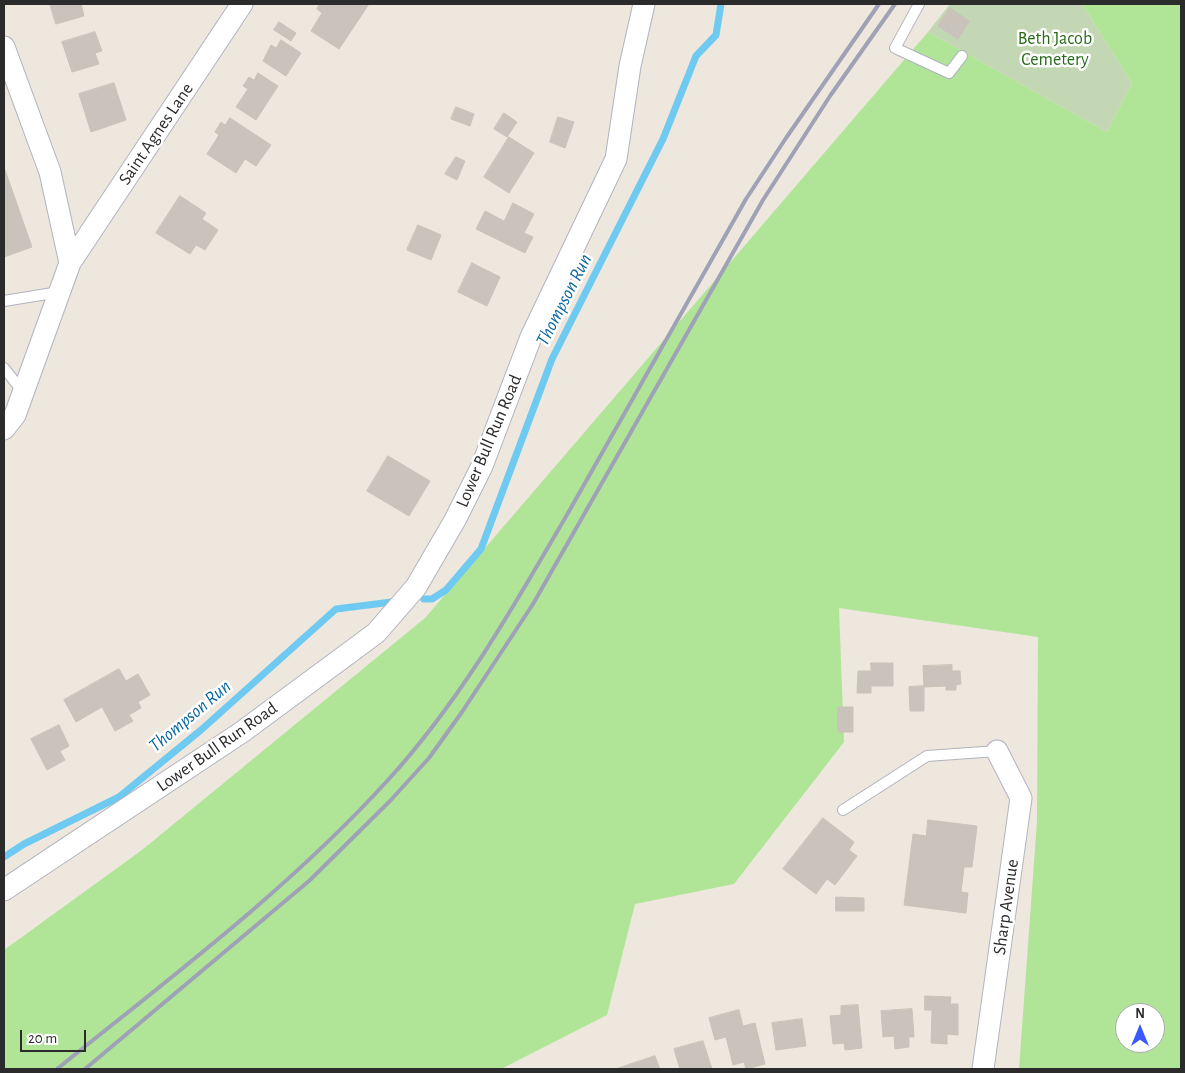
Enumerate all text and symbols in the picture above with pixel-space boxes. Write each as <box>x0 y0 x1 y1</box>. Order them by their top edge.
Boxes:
park label: Beth Jacob Cemetery <box>1018 28 1092 70</box>
street label: Saint Agnes Lane <box>114 79 198 189</box>
water label: Thompson Run <box>531 250 597 350</box>
street label: Lower Bull Run Road <box>451 371 527 511</box>
water label: Thompson Run <box>144 675 236 757</box>
street label: Lower Bull Run Road <box>153 697 281 797</box>
street label: Sharp Avenue <box>989 858 1023 956</box>
north arrow <box>1115 1003 1165 1053</box>
text: N <box>1135 1007 1145 1021</box>
scale bar <box>22 1020 89 1052</box>
text: 20 m <box>28 1031 57 1046</box>

